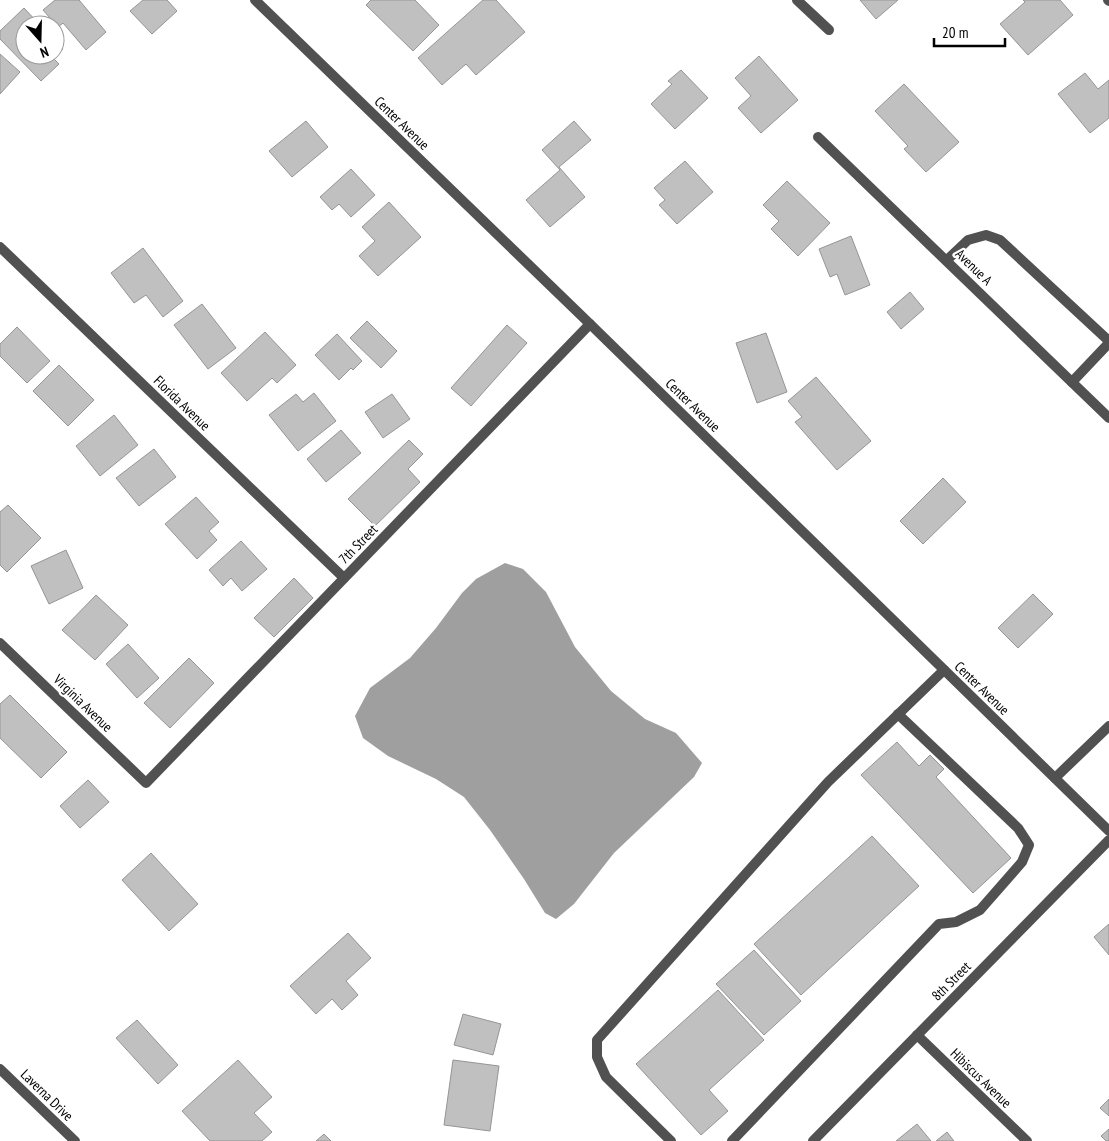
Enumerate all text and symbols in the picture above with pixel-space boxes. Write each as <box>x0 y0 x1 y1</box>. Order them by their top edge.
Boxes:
north arrow <box>15 15 65 65</box>
scale bar <box>934 15 1005 47</box>
text: 20 m <box>942 23 968 42</box>
text: N <box>38 42 51 62</box>
street label: Center Avenue <box>371 92 433 154</box>
street label: Avenue A <box>952 245 997 289</box>
street label: Florida Avenue <box>150 372 214 435</box>
street label: Center Avenue <box>662 374 724 436</box>
street label: 7th Street <box>335 520 381 568</box>
street label: Center Avenue <box>951 657 1013 719</box>
street label: Virginia Avenue <box>49 670 116 736</box>
street label: 8th Street <box>928 957 975 1004</box>
street label: Hibiscus Avenue <box>947 1044 1016 1112</box>
street label: Laverna Drive <box>17 1065 77 1125</box>

